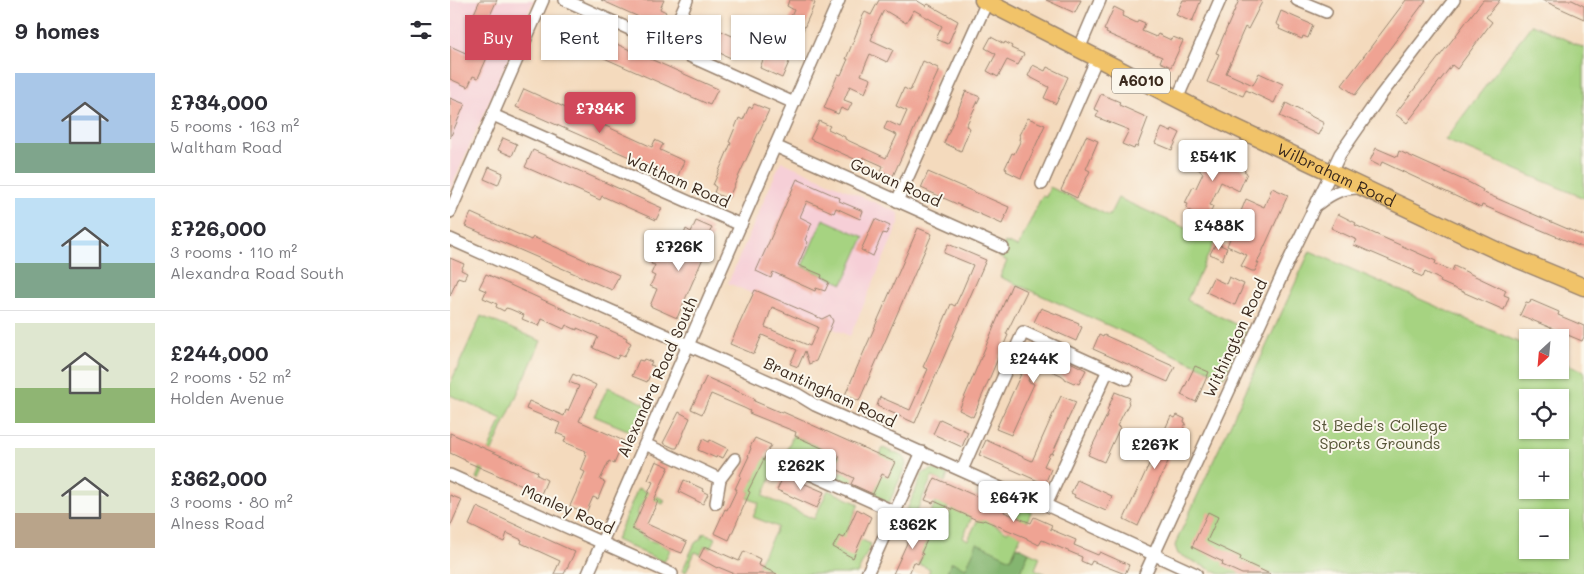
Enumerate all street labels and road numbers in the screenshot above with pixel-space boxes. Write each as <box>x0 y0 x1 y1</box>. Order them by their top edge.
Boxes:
road number: A6010 <box>1112 68 1170 94</box>
street label: Wilbraham Road <box>1274 138 1399 211</box>
street label: Waltham Road <box>623 147 734 212</box>
street label: Gowan Road <box>847 152 945 211</box>
street label: Withington Road <box>1198 275 1271 400</box>
street label: Alexandra Road South <box>612 293 701 460</box>
street label: Brantingham Road <box>761 352 900 431</box>
street label: Manley Road <box>519 479 618 538</box>

